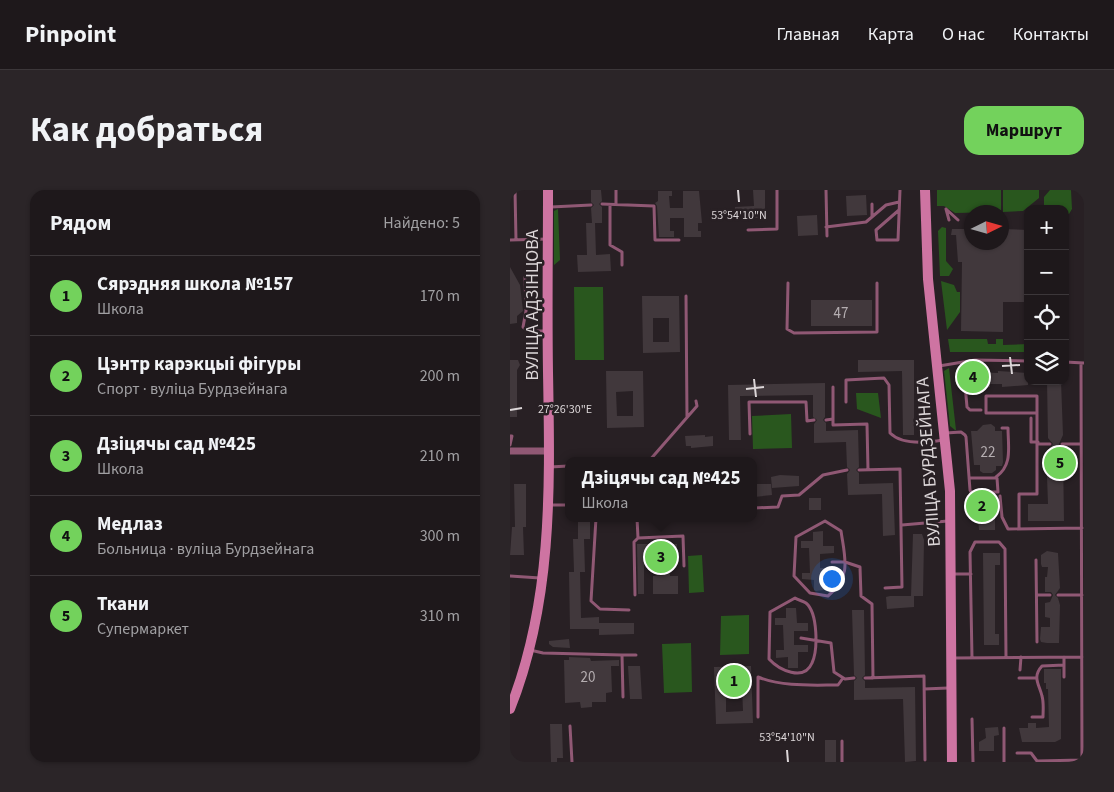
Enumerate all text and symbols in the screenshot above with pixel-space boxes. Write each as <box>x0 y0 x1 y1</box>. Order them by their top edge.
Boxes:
text: Pinpoint <box>25 17 116 52</box>
text: Главная <box>777 22 840 47</box>
text: Карта <box>868 22 914 47</box>
text: О нас <box>942 22 985 47</box>
text: Контакты <box>1013 22 1089 47</box>
text: Как добраться <box>30 105 263 155</box>
button: Маршрут <box>964 106 1084 155</box>
north arrow <box>964 205 1009 250</box>
map controls <box>1024 205 1069 385</box>
button: + <box>1024 205 1069 250</box>
text: 53°54'10"N <box>711 207 767 224</box>
text: Рядом <box>50 208 111 238</box>
text: Найдено: 5 <box>383 212 460 234</box>
street label: ВУЛІЦА АДЗІНЦОВА <box>520 229 545 381</box>
button: − <box>1024 250 1069 295</box>
text: Сярэдняя школа №157 <box>97 271 293 298</box>
text: 1 <box>62 285 70 307</box>
text: 170 m <box>420 285 460 307</box>
button: locate <box>1024 295 1069 340</box>
text: Школа <box>97 298 144 320</box>
house number: 47 <box>834 303 848 324</box>
button: layers <box>1024 340 1069 385</box>
text: Цэнтр карэкцыі фігуры <box>97 351 301 378</box>
pin: 4 <box>957 358 989 396</box>
text: 2 <box>62 365 70 387</box>
text: 200 m <box>420 365 460 387</box>
street label: ВУЛІЦА БУРДЗЕЙНАГА <box>910 376 947 548</box>
text: Спорт · вуліца Бурдзейнага <box>97 378 287 400</box>
text: 27°26'30"E <box>538 401 592 418</box>
text: Дзіцячы сад №425 <box>97 431 256 458</box>
house number: 22 <box>981 442 995 463</box>
pin: 5 <box>1044 444 1076 482</box>
text: 3 <box>62 445 70 467</box>
text: 210 m <box>420 445 460 467</box>
popup <box>565 457 757 522</box>
text: Школа <box>97 458 144 480</box>
text: Дзіцячы сад №425 <box>581 465 741 492</box>
pin: 2 <box>966 487 998 525</box>
text: Школа <box>581 492 628 514</box>
text: Медлаз <box>97 511 163 538</box>
text: 4 <box>62 525 70 547</box>
text: 300 m <box>420 525 460 547</box>
text: Больница · вуліца Бурдзейнага <box>97 538 314 560</box>
pin: 3 <box>645 538 677 576</box>
your location <box>819 566 845 592</box>
text: Ткани <box>97 591 149 618</box>
text: 5 <box>62 605 70 627</box>
text: 310 m <box>420 605 460 627</box>
text: Супермаркет <box>97 618 189 640</box>
pin: 1 <box>718 662 750 700</box>
house number: 20 <box>581 667 595 688</box>
text: 53°54'10"N <box>759 729 815 746</box>

